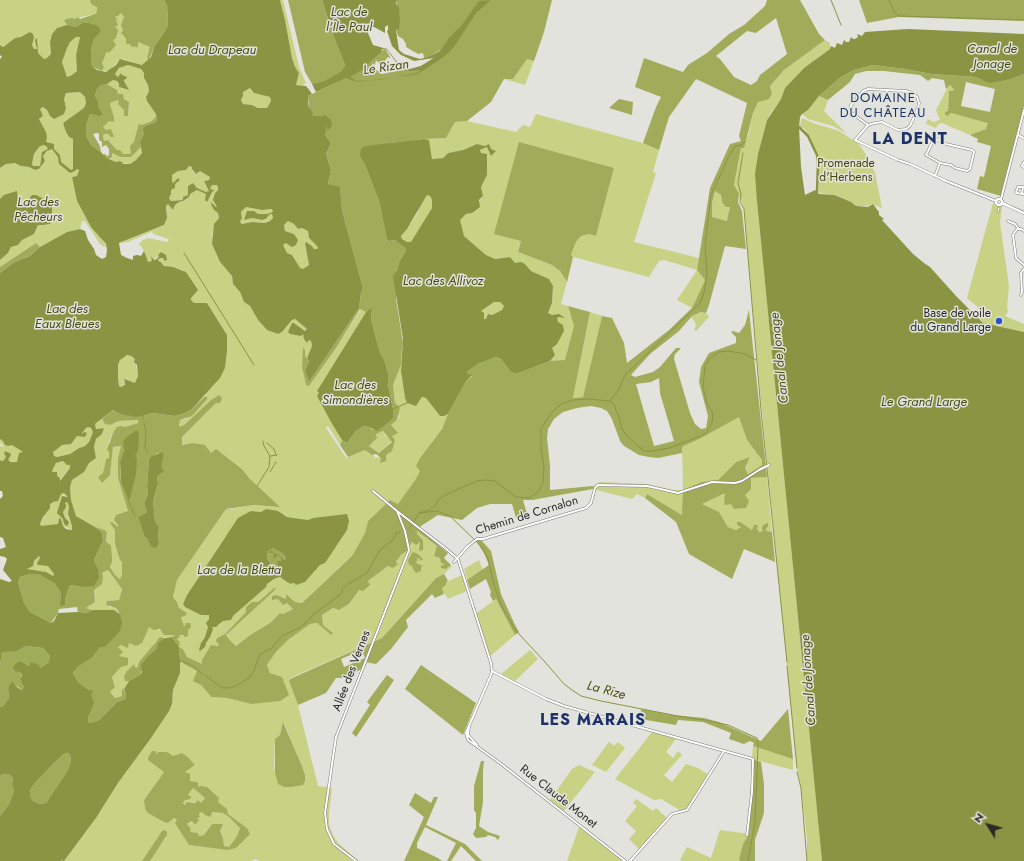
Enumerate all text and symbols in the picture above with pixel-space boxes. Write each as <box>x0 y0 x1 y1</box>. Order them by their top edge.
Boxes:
water label: Lac de l'Île Paul <box>326 5 372 36</box>
water label: Canal de Jonage <box>967 42 1017 73</box>
water label: Lac du Drapeau <box>168 43 256 59</box>
water label: Le Rizan <box>362 57 410 79</box>
district label: DOMAINE DU CHÂTEAU <box>840 91 926 122</box>
district label: LA DENT <box>872 130 948 150</box>
park label: Promenade d'Herbens <box>817 157 875 185</box>
water label: Lac des Pêcheurs <box>14 195 62 226</box>
water label: Lac des Allivoz <box>403 274 483 290</box>
water label: Lac des Eaux Bleues <box>35 302 99 333</box>
place label: Base de voile du Grand Large <box>910 307 991 335</box>
water label: Canal de Jonage <box>767 312 793 404</box>
marker: Base de voile du Grand Large <box>994 316 1004 326</box>
water label: Lac des Simondières <box>322 378 388 409</box>
water label: Le Grand Large <box>881 395 967 411</box>
street label: Chemin de Cornalon <box>474 494 580 538</box>
water label: Lac de la Bletta <box>197 563 281 579</box>
street label: Allée des Vernes <box>330 629 374 713</box>
water label: Canal de Jonage <box>798 634 820 726</box>
water label: La Rize <box>585 678 627 704</box>
district label: LES MARAIS <box>540 711 646 731</box>
street label: Rue Claude Monet <box>516 762 600 832</box>
north arrow <box>968 805 1008 845</box>
text: N <box>969 809 987 826</box>

